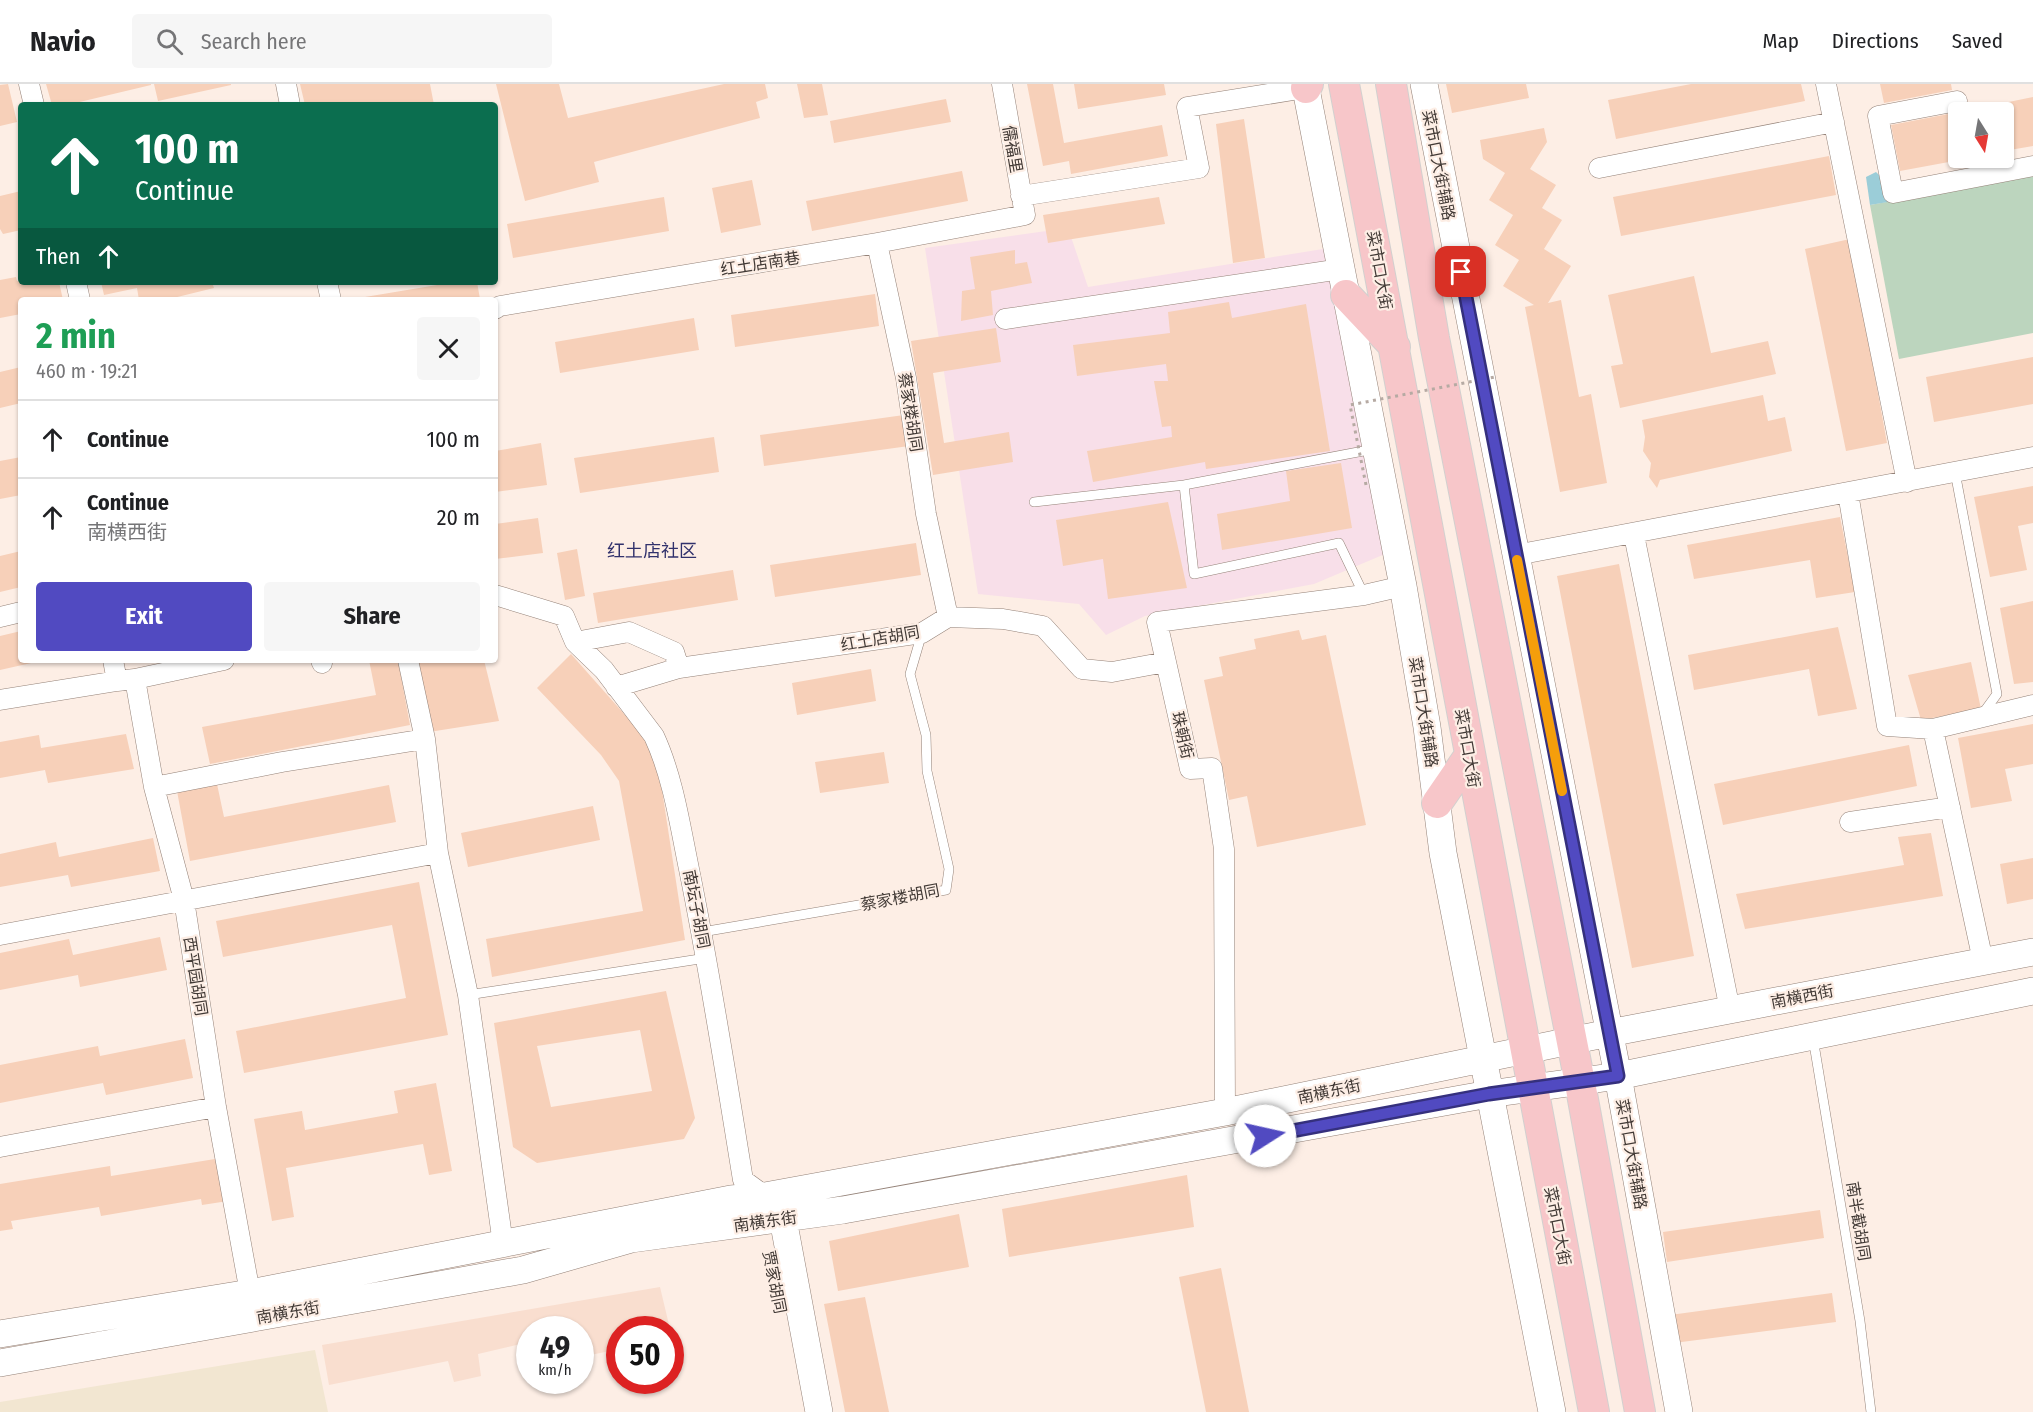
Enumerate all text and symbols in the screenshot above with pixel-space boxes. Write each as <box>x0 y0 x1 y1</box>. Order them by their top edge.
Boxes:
search box <box>132 14 552 68</box>
text: Navio <box>30 25 96 58</box>
icon: search <box>153 25 186 58</box>
text: Search here <box>201 28 307 55</box>
text: Map <box>1762 28 1799 54</box>
text: Directions <box>1832 28 1919 54</box>
text: Saved <box>1952 28 2003 54</box>
north arrow <box>1948 102 2014 168</box>
map controls <box>1948 102 2014 168</box>
street label: 菜市口大街辅路 <box>1418 108 1459 222</box>
text: 100 m <box>135 124 239 174</box>
street label: 儒福里 <box>999 124 1026 174</box>
icon: ahead <box>36 126 114 204</box>
text: Continue <box>135 175 234 207</box>
street label: 菜市口大街 <box>1363 229 1396 311</box>
icon: ahead <box>92 240 125 273</box>
text: Then <box>36 243 80 270</box>
pin <box>1435 246 1486 297</box>
street label: 红土店南巷 <box>719 248 801 279</box>
icon: arrive <box>1444 255 1477 288</box>
text: 2 min <box>36 314 116 358</box>
button: close <box>417 317 480 380</box>
text: 460 m · 19:21 <box>36 359 138 383</box>
street label: 蔡家楼胡同 <box>895 371 926 453</box>
icon: ahead <box>36 423 69 456</box>
text: Continue <box>87 426 169 453</box>
text: 100 m <box>426 426 480 453</box>
text: Continue <box>87 489 169 516</box>
icon: ahead <box>36 501 69 534</box>
text: 20 m <box>437 504 480 531</box>
text: 南横西街 <box>87 520 167 544</box>
district label: 红土店社区 <box>607 540 697 562</box>
button: Exit <box>36 582 252 651</box>
button: Share <box>264 582 480 651</box>
street label: 红土店胡同 <box>839 622 921 655</box>
street label: 菜市口大街辅路 <box>1405 655 1442 769</box>
street label: 菜市口大街 <box>1451 707 1484 789</box>
street label: 珠朝街 <box>1168 710 1197 761</box>
street label: 南坛子胡同 <box>680 868 713 950</box>
street label: 蔡家楼胡同 <box>859 881 941 914</box>
street label: 西平园胡同 <box>180 935 211 1017</box>
street label: 南横西街 <box>1769 981 1835 1012</box>
street label: 南横东街 <box>1296 1076 1362 1107</box>
street label: 菜市口大街辅路 <box>1612 1097 1651 1211</box>
position arrow <box>1233 1104 1297 1168</box>
street label: 南半截胡同 <box>1843 1180 1874 1262</box>
street label: 菜市口大街 <box>1541 1185 1574 1267</box>
street label: 南横东街 <box>732 1208 798 1235</box>
street label: 贾家胡同 <box>759 1249 790 1315</box>
street label: 南横东街 <box>255 1298 321 1327</box>
speed limit sign: 50 <box>606 1316 684 1394</box>
text: 49 <box>540 1330 570 1366</box>
text: km/h <box>538 1361 572 1379</box>

